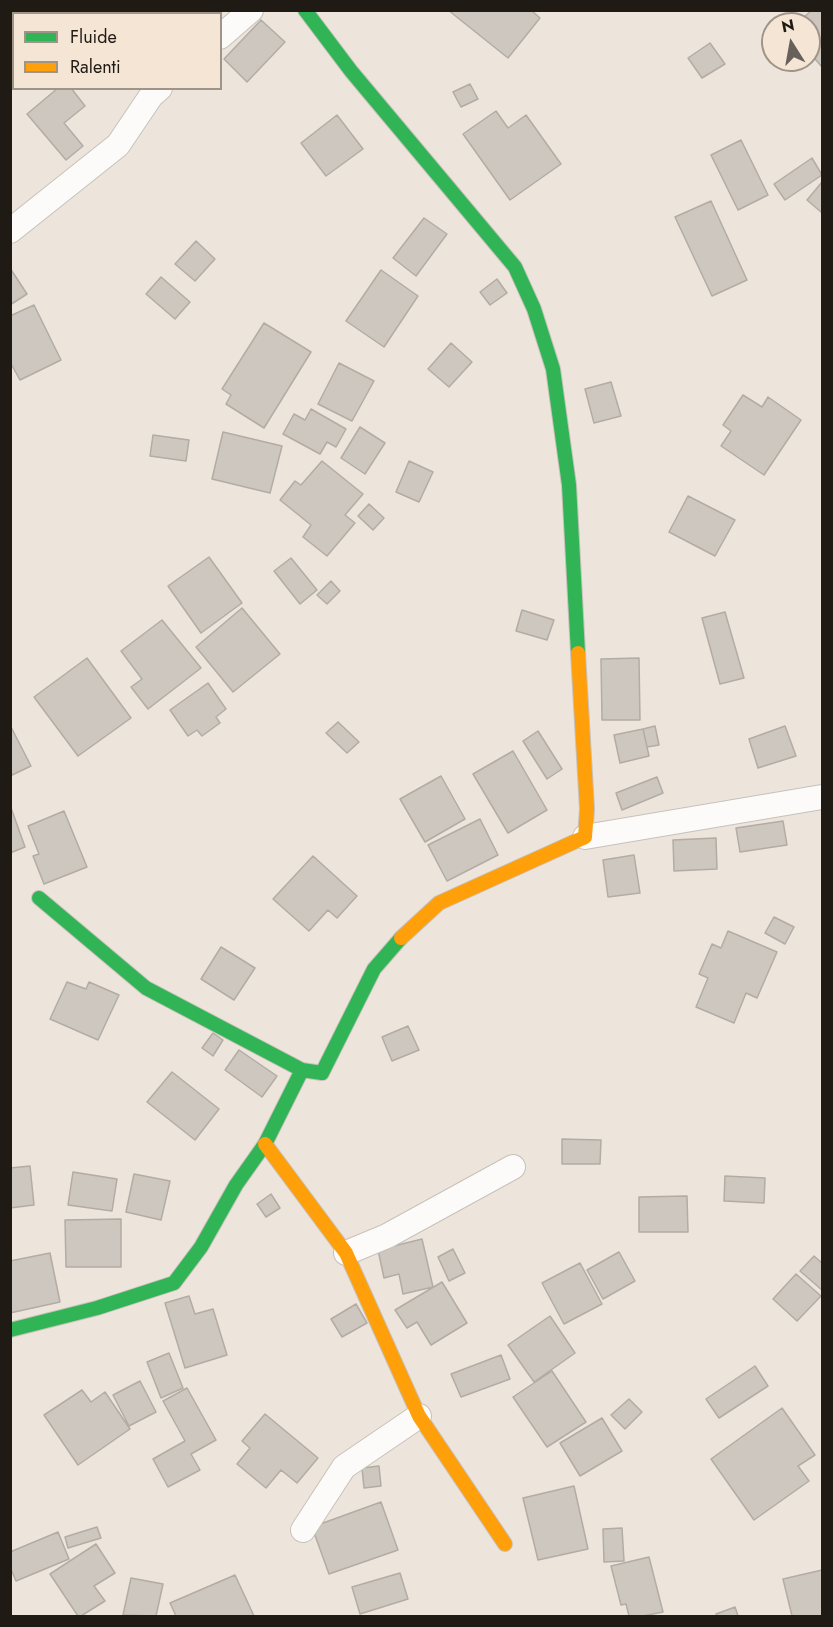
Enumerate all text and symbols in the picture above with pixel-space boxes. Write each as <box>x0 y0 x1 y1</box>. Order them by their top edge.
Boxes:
legend <box>12 12 222 90</box>
north arrow <box>761 12 821 72</box>
text: N <box>779 13 796 38</box>
text: Fluide <box>70 24 117 50</box>
text: Ralenti <box>70 54 121 80</box>

